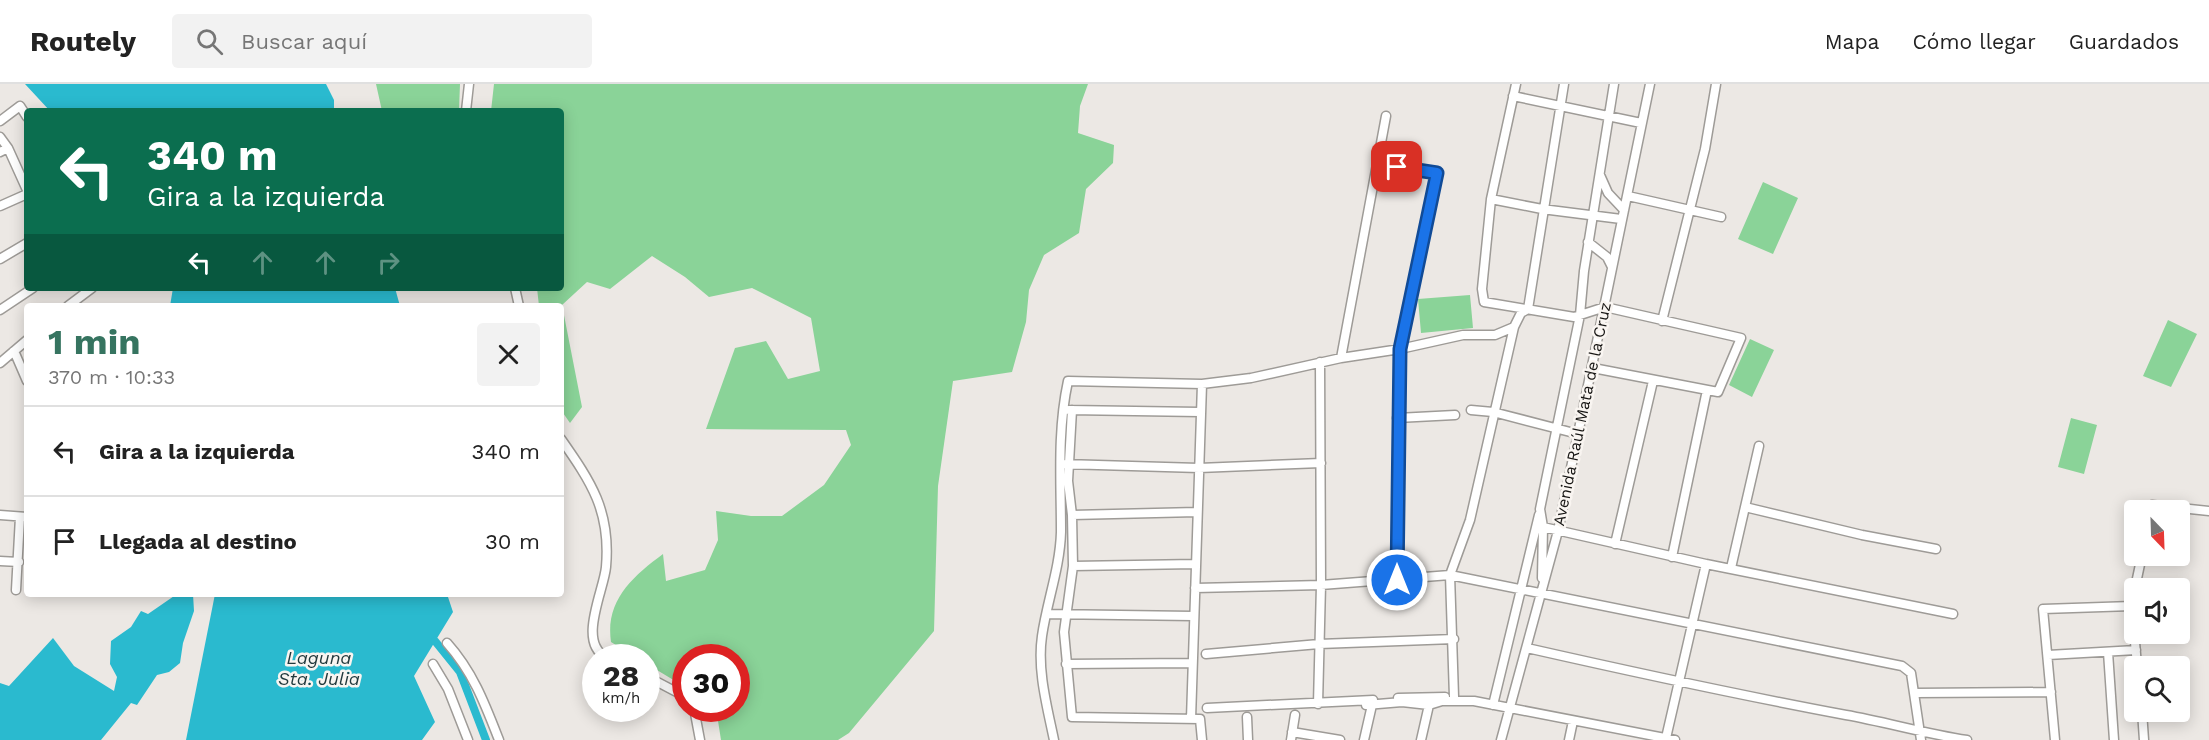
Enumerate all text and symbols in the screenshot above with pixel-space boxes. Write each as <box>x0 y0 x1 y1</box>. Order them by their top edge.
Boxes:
search box <box>172 14 592 68</box>
text: Routely <box>30 25 136 58</box>
icon: search <box>193 25 226 58</box>
text: Buscar aquí <box>241 29 367 54</box>
text: Mapa <box>1825 29 1879 54</box>
text: Cómo llegar <box>1912 29 2036 54</box>
text: Guardados <box>2069 29 2179 54</box>
text: 340 m <box>147 131 278 180</box>
icon: left <box>48 132 126 210</box>
pin <box>1371 141 1422 192</box>
icon: arrive <box>1380 150 1413 183</box>
text: Gira a la izquierda <box>147 181 385 213</box>
icon: left <box>183 246 216 279</box>
icon: ahead <box>246 246 279 279</box>
icon: ahead <box>309 246 342 279</box>
icon: right <box>372 246 405 279</box>
street label: Avenida Raúl Mata de la Cruz <box>1549 300 1615 528</box>
text: 1 min <box>48 321 140 363</box>
button: close <box>477 323 540 386</box>
text: 370 m · 10:33 <box>48 365 175 389</box>
icon: left <box>48 435 81 468</box>
text: Gira a la izquierda <box>99 439 295 464</box>
text: 340 m <box>472 439 540 464</box>
north arrow <box>2124 500 2190 566</box>
map controls <box>2124 500 2190 722</box>
icon: arrive <box>48 525 81 558</box>
text: Llegada al destino <box>99 529 297 554</box>
text: 30 m <box>485 529 540 554</box>
position arrow <box>1365 548 1429 612</box>
button: sound <box>2124 578 2190 644</box>
speed limit sign: 30 <box>672 644 750 722</box>
water label: Laguna Sta. Julia <box>278 647 360 689</box>
button: search <box>2124 656 2190 722</box>
text: 28 <box>603 658 639 693</box>
text: km/h <box>602 689 640 707</box>

